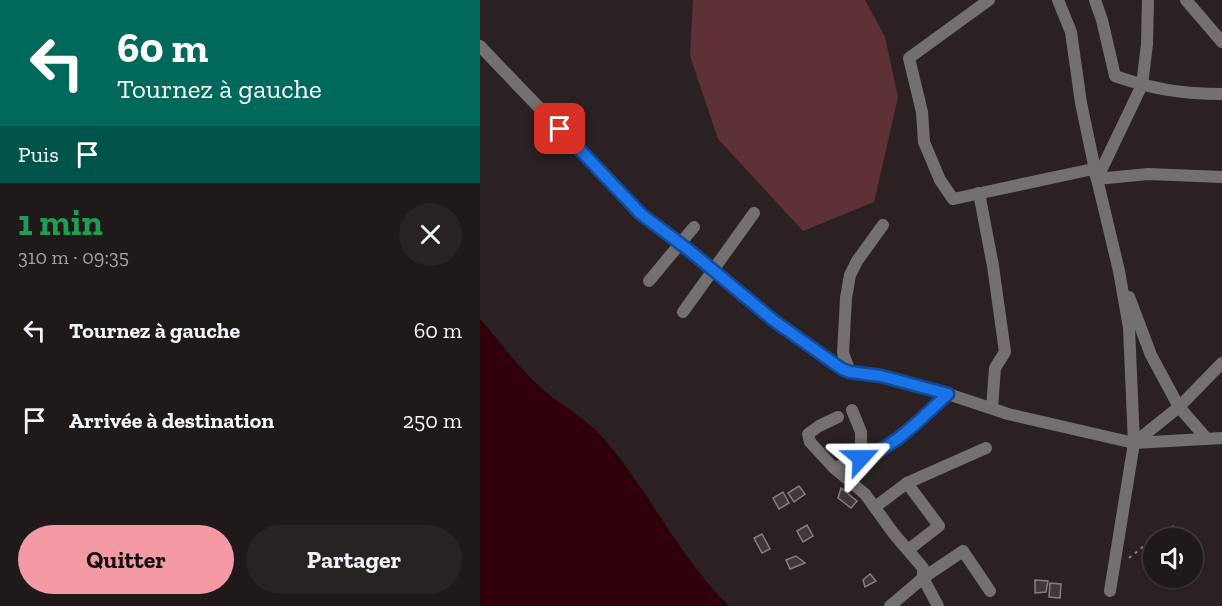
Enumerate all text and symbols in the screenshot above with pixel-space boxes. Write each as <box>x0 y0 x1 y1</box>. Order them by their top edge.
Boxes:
text: 60 m <box>117 22 208 73</box>
icon: left <box>18 24 96 102</box>
text: Tournez à gauche <box>117 73 322 105</box>
pin <box>534 103 585 154</box>
icon: arrive <box>543 112 576 145</box>
icon: arrive <box>71 138 104 171</box>
text: Puis <box>18 141 59 168</box>
text: 1 min <box>18 201 103 244</box>
button: close <box>399 203 462 266</box>
text: 310 m · 09:35 <box>18 245 129 269</box>
icon: left <box>18 314 51 347</box>
text: Tournez à gauche <box>69 317 240 344</box>
text: 60 m <box>414 317 462 344</box>
icon: arrive <box>18 404 51 437</box>
text: Arrivée à destination <box>69 407 274 434</box>
text: 250 m <box>403 407 462 434</box>
position arrow <box>829 426 893 490</box>
button: Quitter <box>18 525 234 594</box>
button: Partager <box>246 525 462 594</box>
map controls <box>1143 528 1203 588</box>
button: sound <box>1143 528 1203 588</box>

